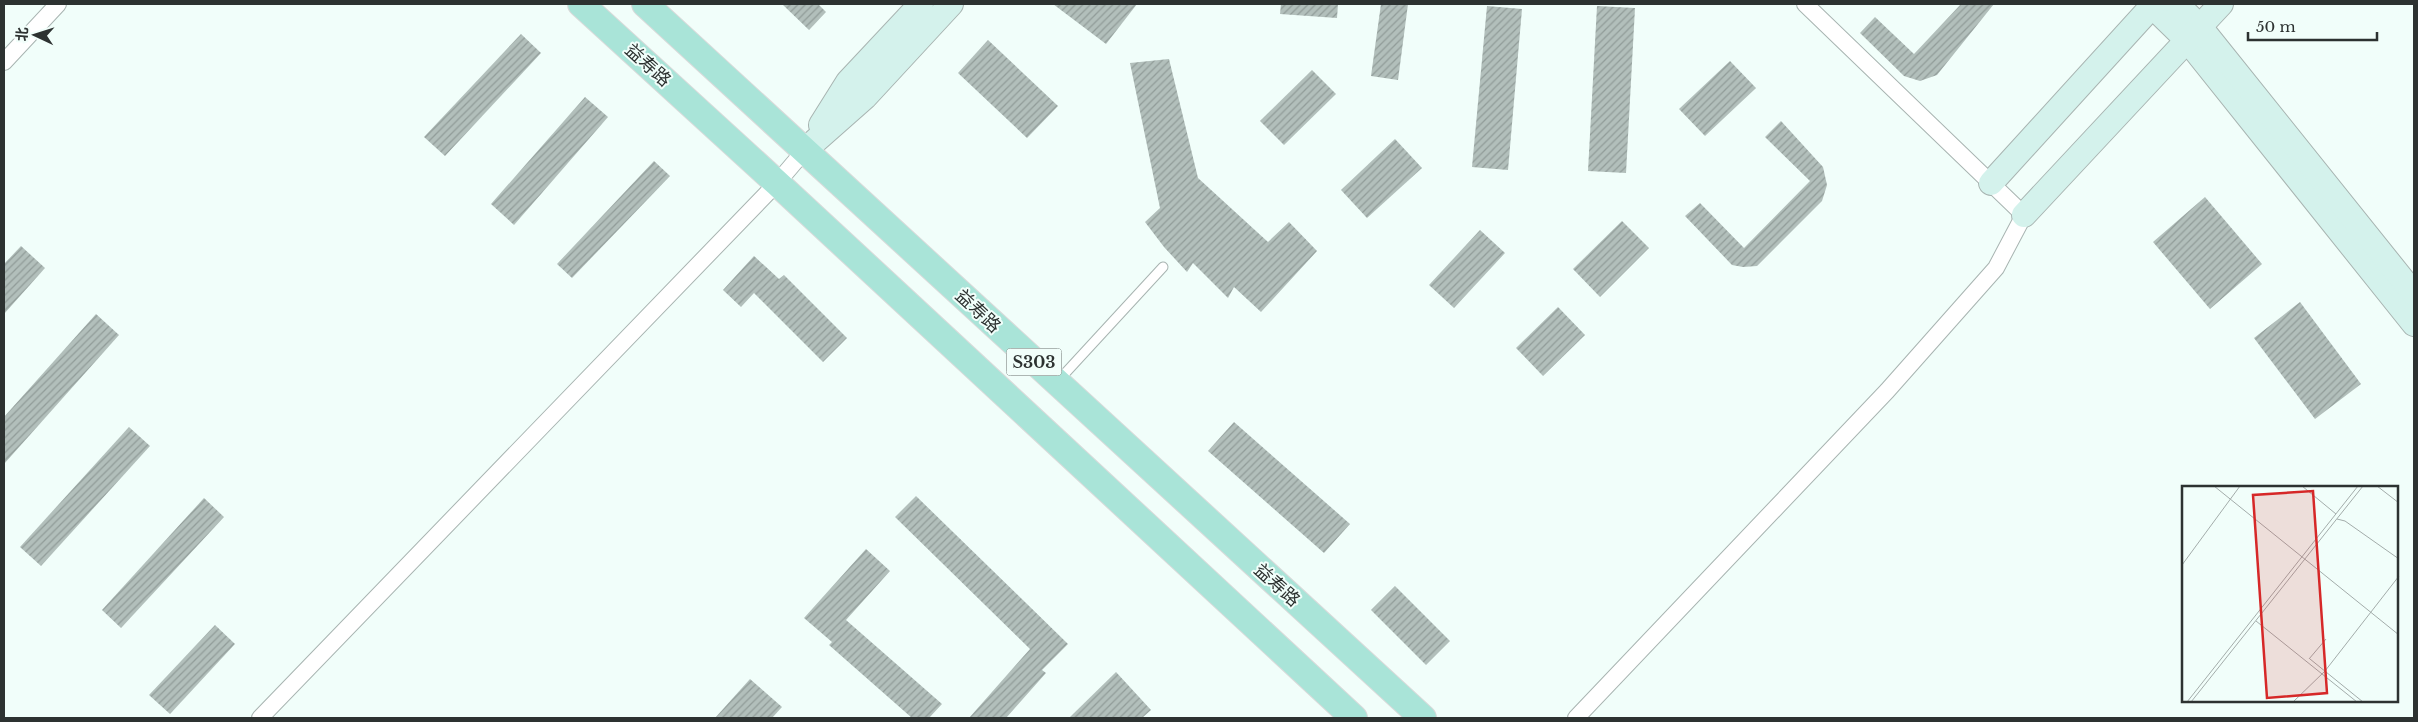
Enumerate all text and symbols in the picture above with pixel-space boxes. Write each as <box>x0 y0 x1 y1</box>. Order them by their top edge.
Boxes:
north arrow <box>10 10 60 60</box>
scale bar <box>2248 10 2377 42</box>
text: 50 m <box>2256 17 2296 36</box>
text: 北 <box>13 26 31 42</box>
street label: 益寿路 <box>621 39 675 91</box>
street label: 益寿路 <box>951 285 1005 337</box>
road number: S303 <box>1006 348 1062 376</box>
inset map <box>2182 486 2398 702</box>
street label: 益寿路 <box>1250 559 1304 611</box>

